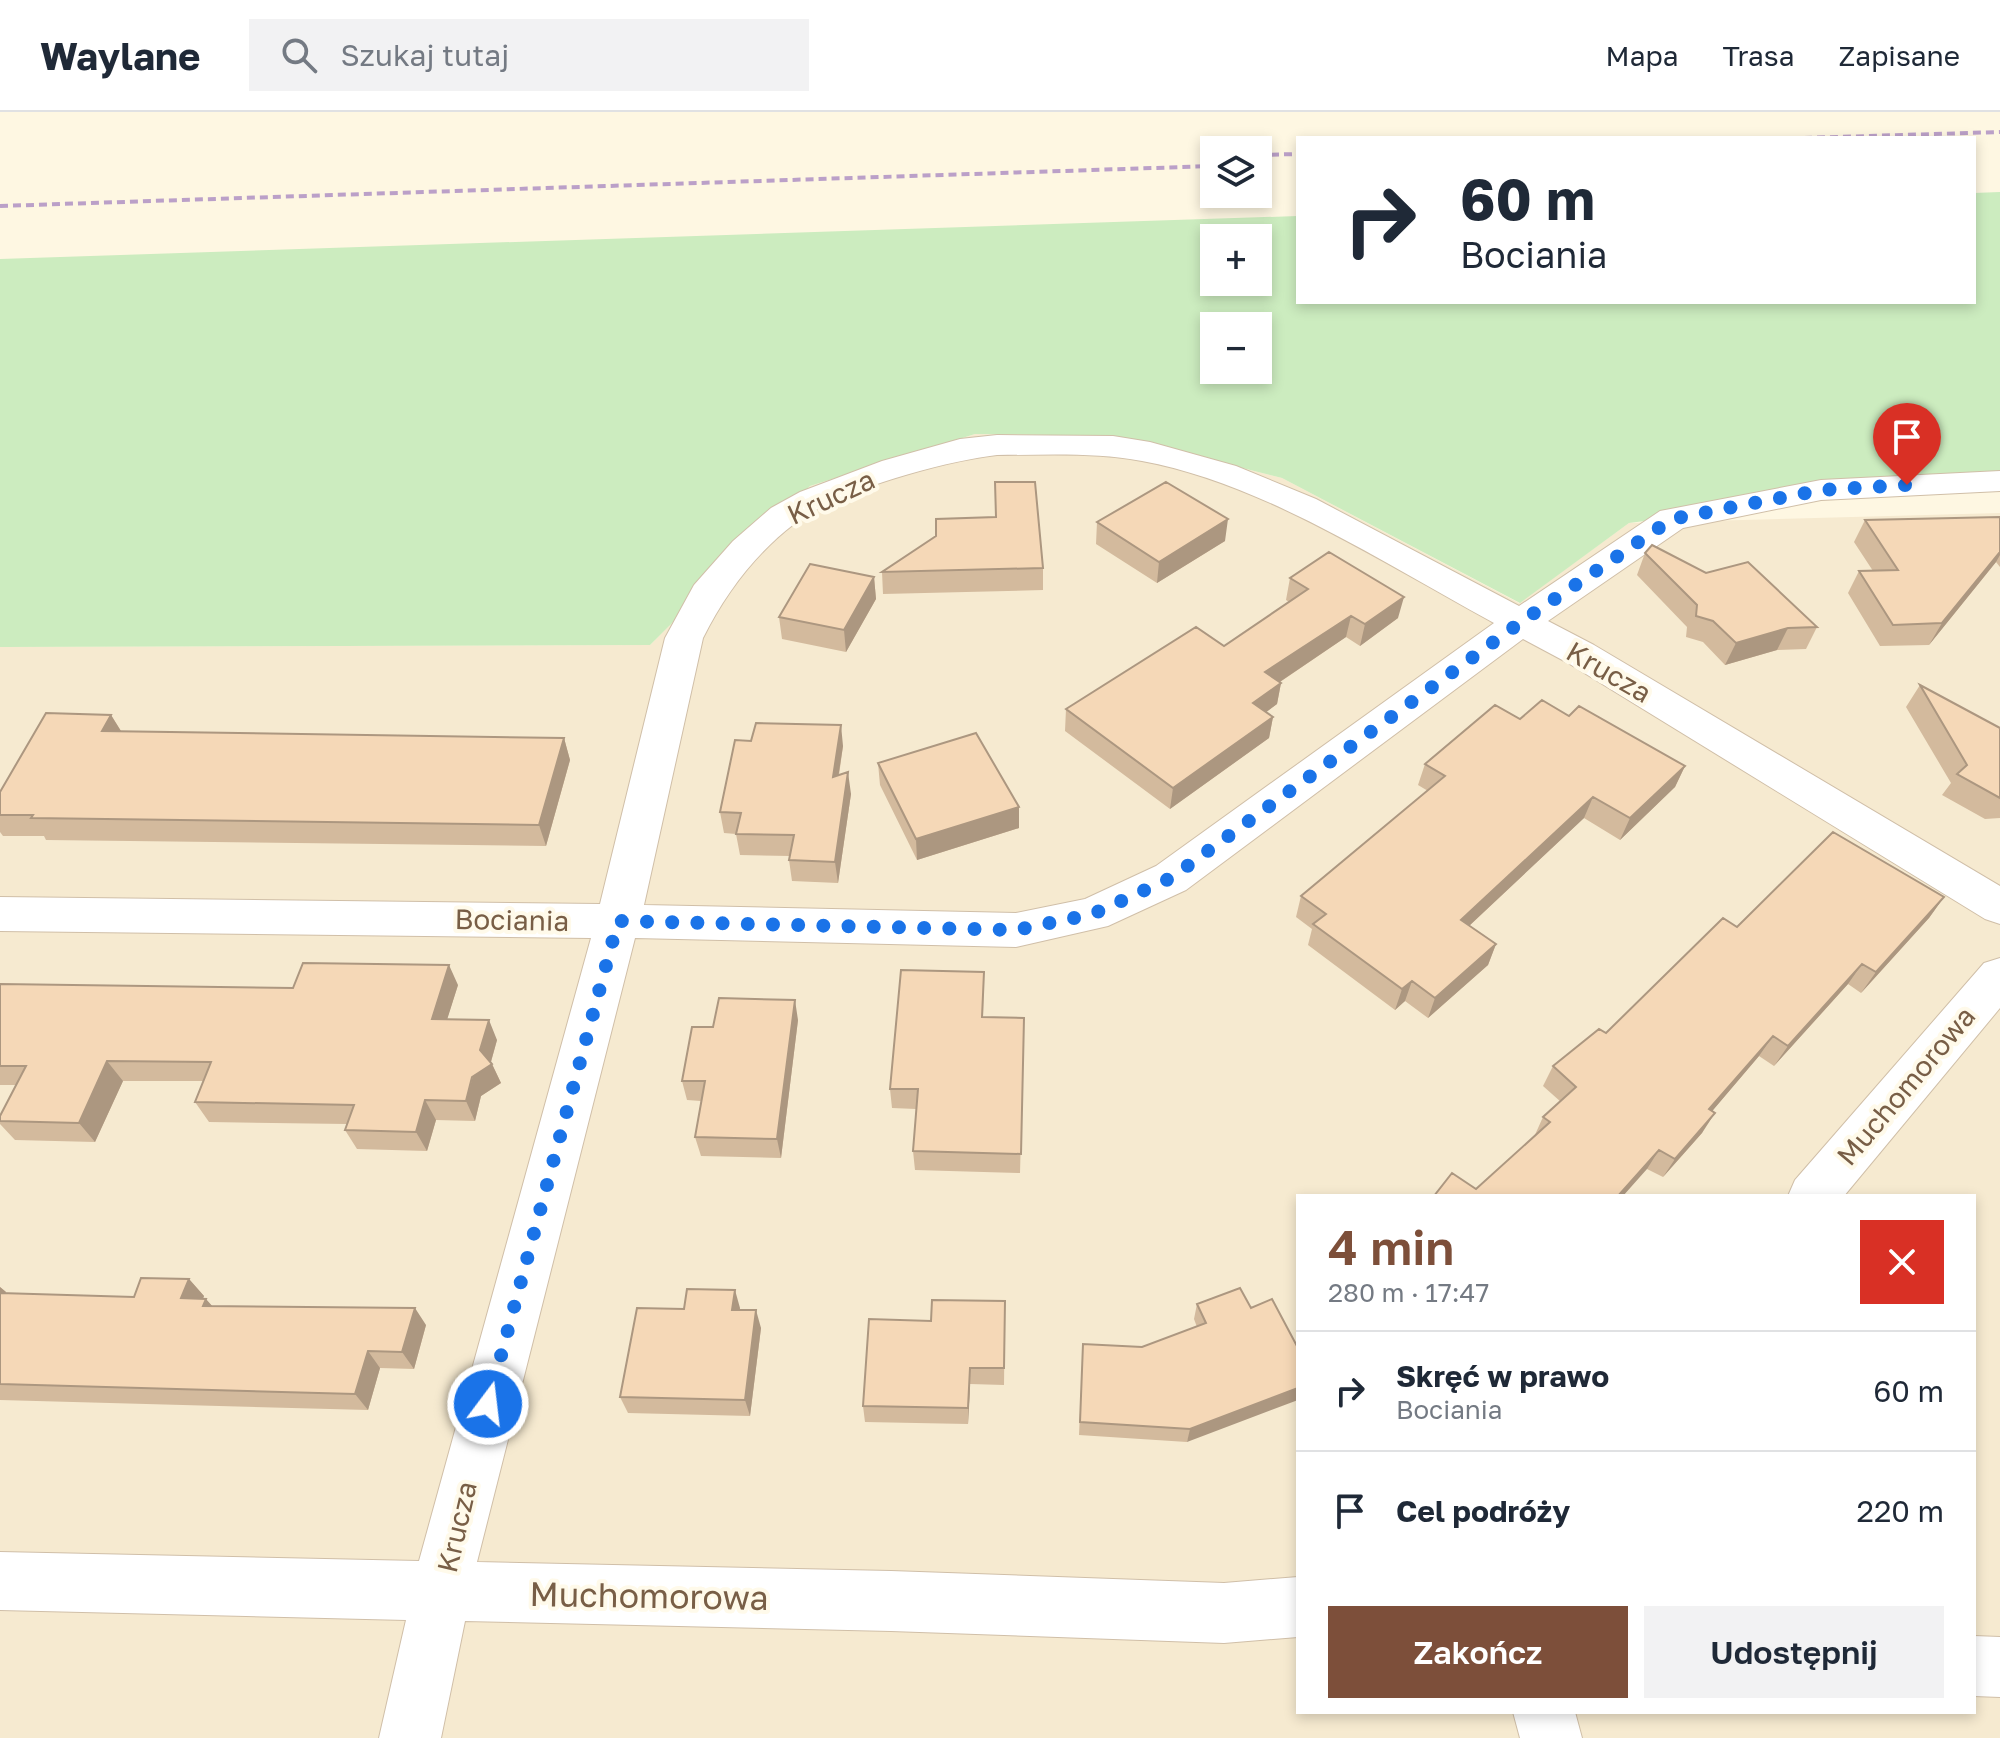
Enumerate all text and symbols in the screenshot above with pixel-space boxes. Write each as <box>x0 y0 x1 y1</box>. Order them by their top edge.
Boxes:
search box <box>249 19 809 91</box>
text: Waylane <box>40 33 201 78</box>
icon: search <box>277 33 321 77</box>
text: Szukaj tutaj <box>341 37 509 73</box>
text: Mapa <box>1606 39 1679 72</box>
text: Trasa <box>1723 39 1795 72</box>
text: Zapisane <box>1839 39 1960 72</box>
map controls <box>1200 136 1272 384</box>
button: layers <box>1200 136 1272 208</box>
text: 60 m <box>1460 165 1595 232</box>
icon: right <box>1328 168 1432 272</box>
button: + <box>1200 224 1272 296</box>
text: Bociania <box>1460 233 1607 276</box>
button: − <box>1200 312 1272 384</box>
pin <box>1873 403 1941 485</box>
icon: arrive <box>1885 415 1929 459</box>
street label: Krucza <box>782 462 880 531</box>
street label: Krucza <box>1561 634 1658 709</box>
street label: Bociania <box>454 902 570 937</box>
street label: Muchomorowa <box>1830 1000 1982 1172</box>
text: 4 min <box>1328 1218 1454 1276</box>
button: close <box>1860 1220 1944 1304</box>
text: 280 m · 17:47 <box>1328 1277 1489 1308</box>
text: Skręć w prawo <box>1396 1358 1609 1394</box>
position arrow <box>446 1362 530 1446</box>
icon: right <box>1328 1369 1372 1413</box>
text: 60 m <box>1873 1373 1944 1409</box>
text: Bociania <box>1396 1394 1503 1425</box>
street label: Krucza <box>430 1478 483 1576</box>
icon: arrive <box>1328 1489 1372 1533</box>
text: Cel podróży <box>1396 1493 1570 1529</box>
text: 220 m <box>1857 1493 1944 1529</box>
street label: Muchomorowa <box>529 1573 769 1617</box>
button: Zakończ <box>1328 1606 1628 1698</box>
button: Udostępnij <box>1644 1606 1944 1698</box>

